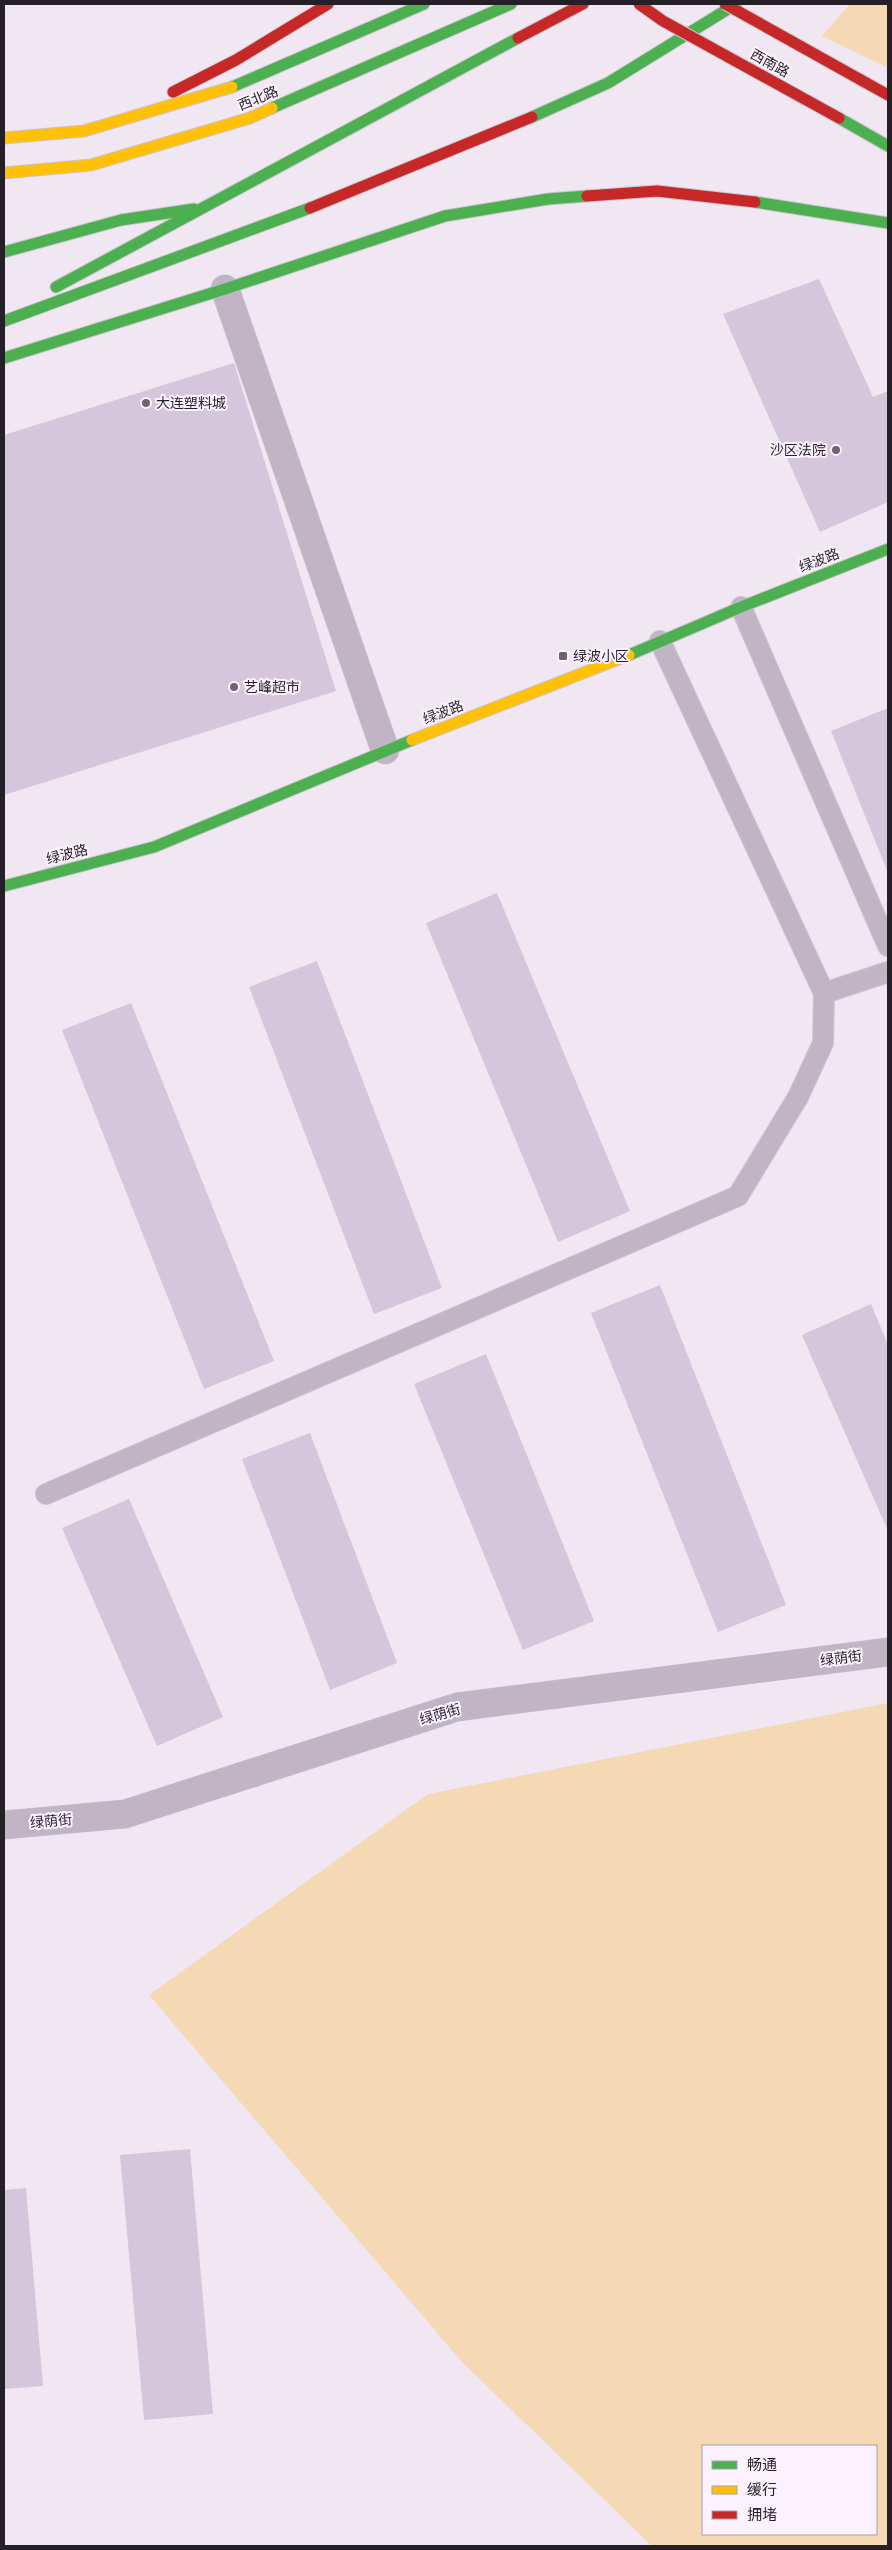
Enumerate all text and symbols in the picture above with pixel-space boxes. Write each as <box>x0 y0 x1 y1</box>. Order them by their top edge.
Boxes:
street label: 西南路 <box>747 45 793 81</box>
street label: 西北路 <box>235 82 281 114</box>
place label: 大连塑料城 <box>156 394 226 412</box>
marker: 大连塑料城 <box>140 397 152 409</box>
place label: 沙区法院 <box>770 441 826 459</box>
marker: 沙区法院 <box>830 444 842 456</box>
street label: 绿波路 <box>796 544 842 576</box>
place label: 绿波小区 <box>573 647 629 665</box>
marker: 绿波小区 <box>557 650 569 662</box>
place label: 艺峰超市 <box>244 678 300 696</box>
marker: 艺峰超市 <box>228 681 240 693</box>
street label: 绿波路 <box>420 696 466 728</box>
street label: 绿波路 <box>44 840 90 868</box>
street label: 绿荫街 <box>819 1647 863 1669</box>
street label: 绿荫街 <box>417 1700 463 1728</box>
street label: 绿荫街 <box>29 1810 73 1832</box>
legend <box>702 2445 877 2535</box>
text: 畅通 <box>747 2455 777 2474</box>
text: 缓行 <box>747 2480 777 2499</box>
text: 拥堵 <box>747 2505 777 2524</box>

